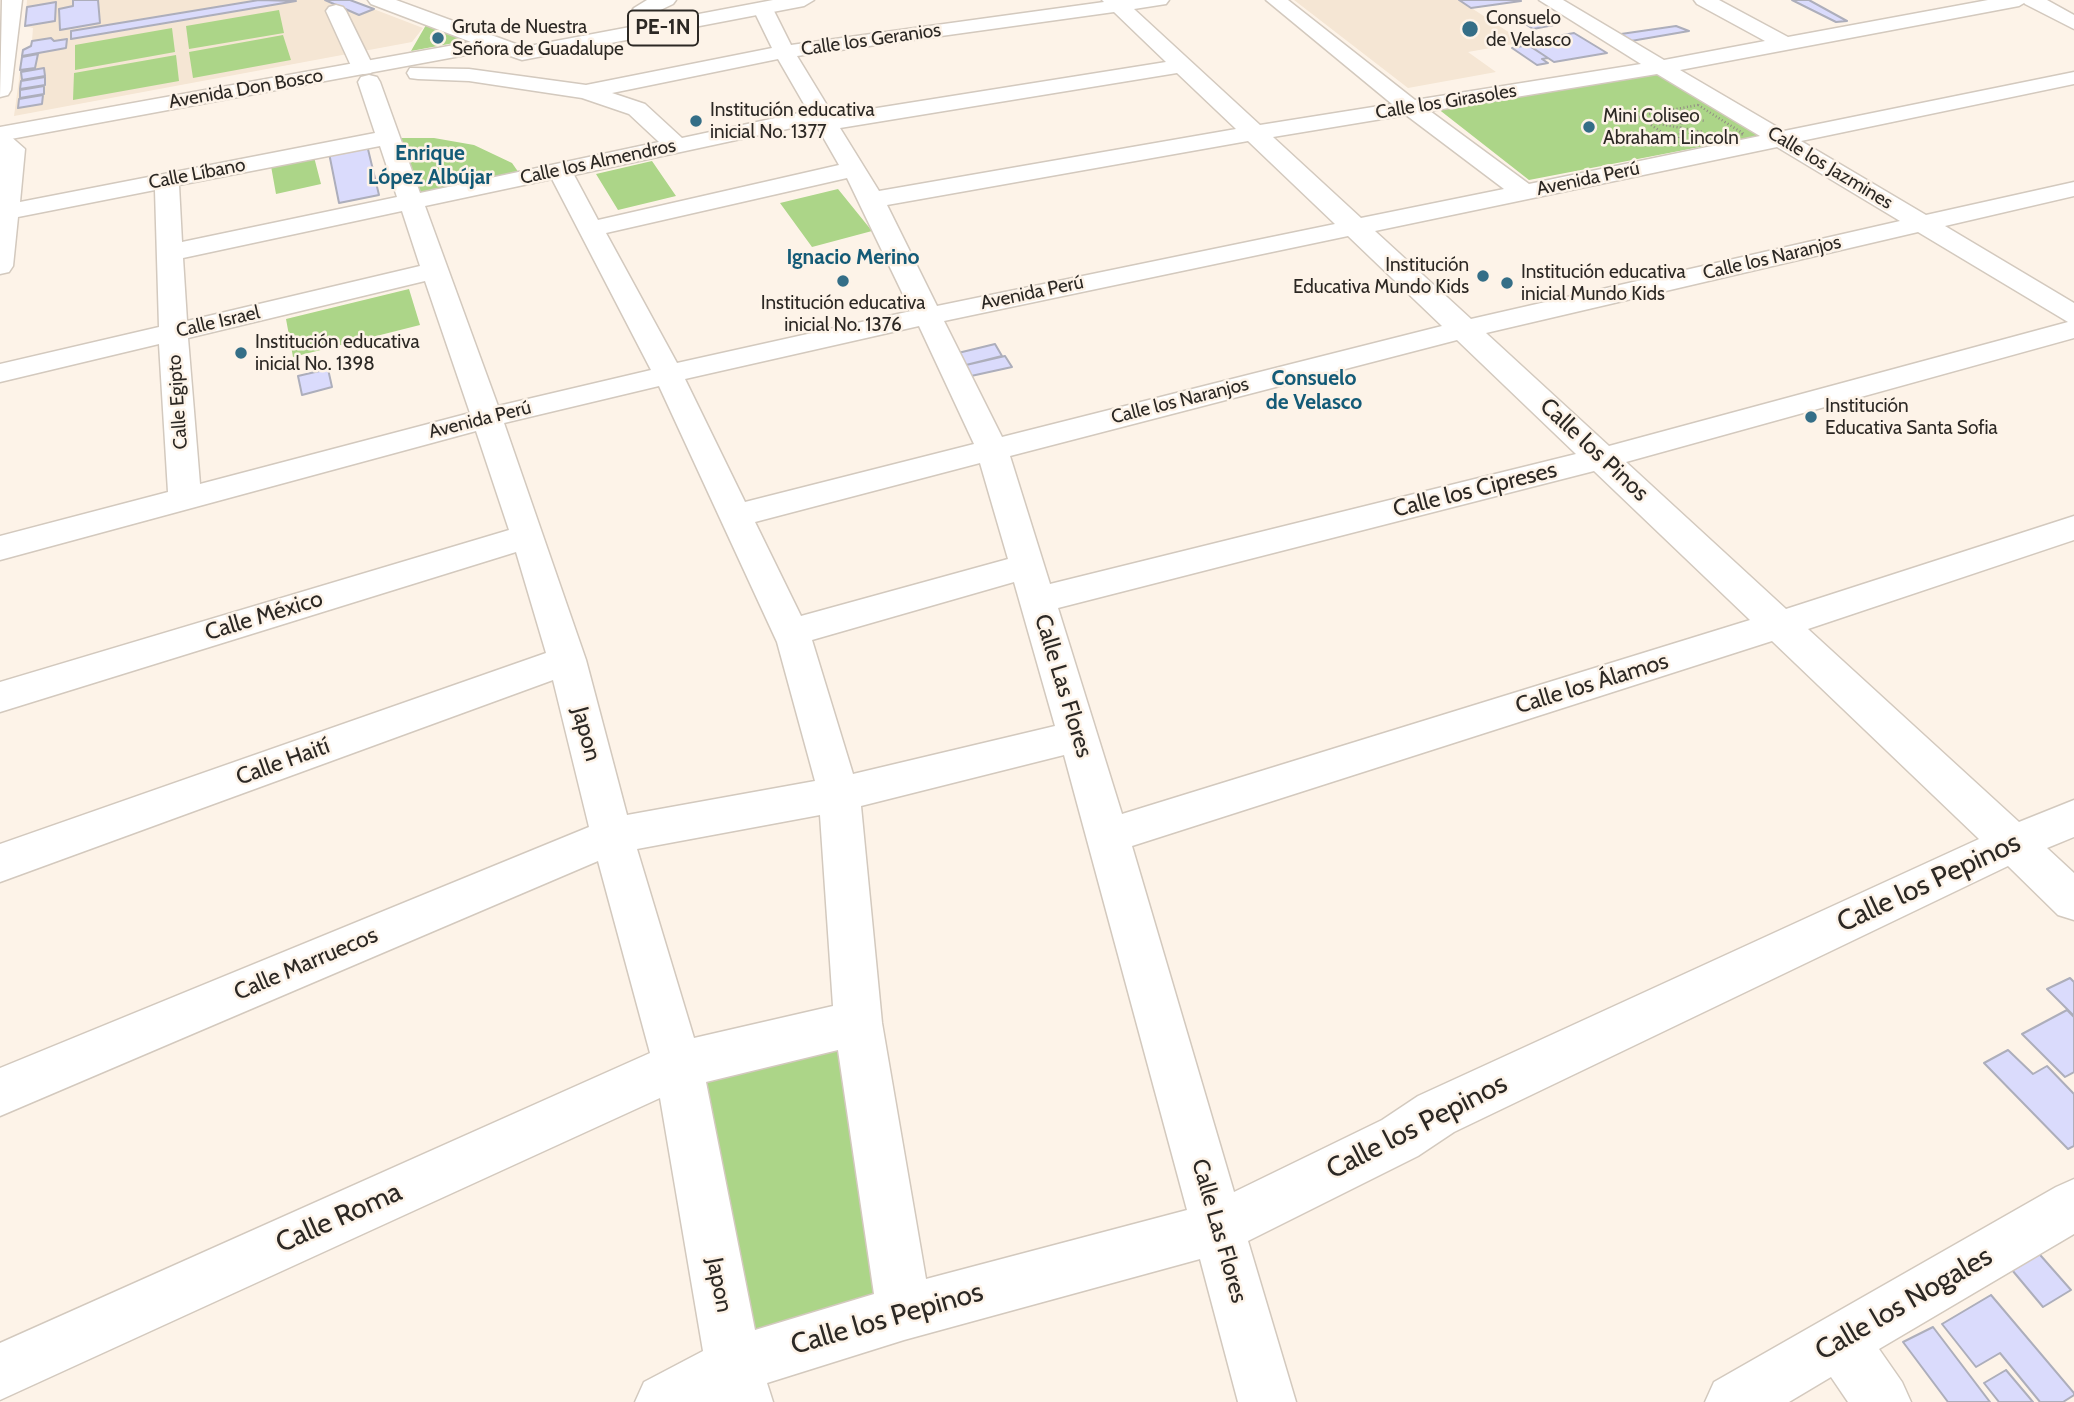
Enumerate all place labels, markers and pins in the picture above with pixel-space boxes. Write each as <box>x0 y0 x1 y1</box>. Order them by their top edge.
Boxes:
place label: Consuelo de Velasco <box>1486 7 1571 51</box>
place label: Gruta de Nuestra Señora de Guadalupe <box>452 16 624 60</box>
marker: Consuelo de Velasco <box>1460 19 1480 39</box>
marker: Gruta de Nuestra Señora de Guadalupe <box>430 30 446 46</box>
place label: Institución educativa inicial No. 1377 <box>710 99 875 143</box>
place label: Mini Coliseo Abraham Lincoln <box>1603 105 1739 149</box>
marker: Institución educativa inicial No. 1377 <box>688 113 704 129</box>
marker: Mini Coliseo Abraham Lincoln <box>1581 119 1597 135</box>
place label: Institución Educativa Mundo Kids <box>1293 254 1469 298</box>
place label: Institución educativa inicial Mundo Kids <box>1521 261 1686 305</box>
marker: Institución Educativa Mundo Kids <box>1475 268 1491 284</box>
marker: Institución educativa inicial No. 1376 <box>835 273 851 289</box>
marker: Institución educativa inicial Mundo Kids <box>1499 275 1515 291</box>
place label: Institución educativa inicial No. 1376 <box>761 292 925 336</box>
place label: Institución educativa inicial No. 1398 <box>255 331 420 375</box>
marker: Institución educativa inicial No. 1398 <box>233 345 249 361</box>
place label: Institución Educativa Santa Sofia <box>1825 395 1998 439</box>
marker: Institución Educativa Santa Sofia <box>1803 409 1819 425</box>

